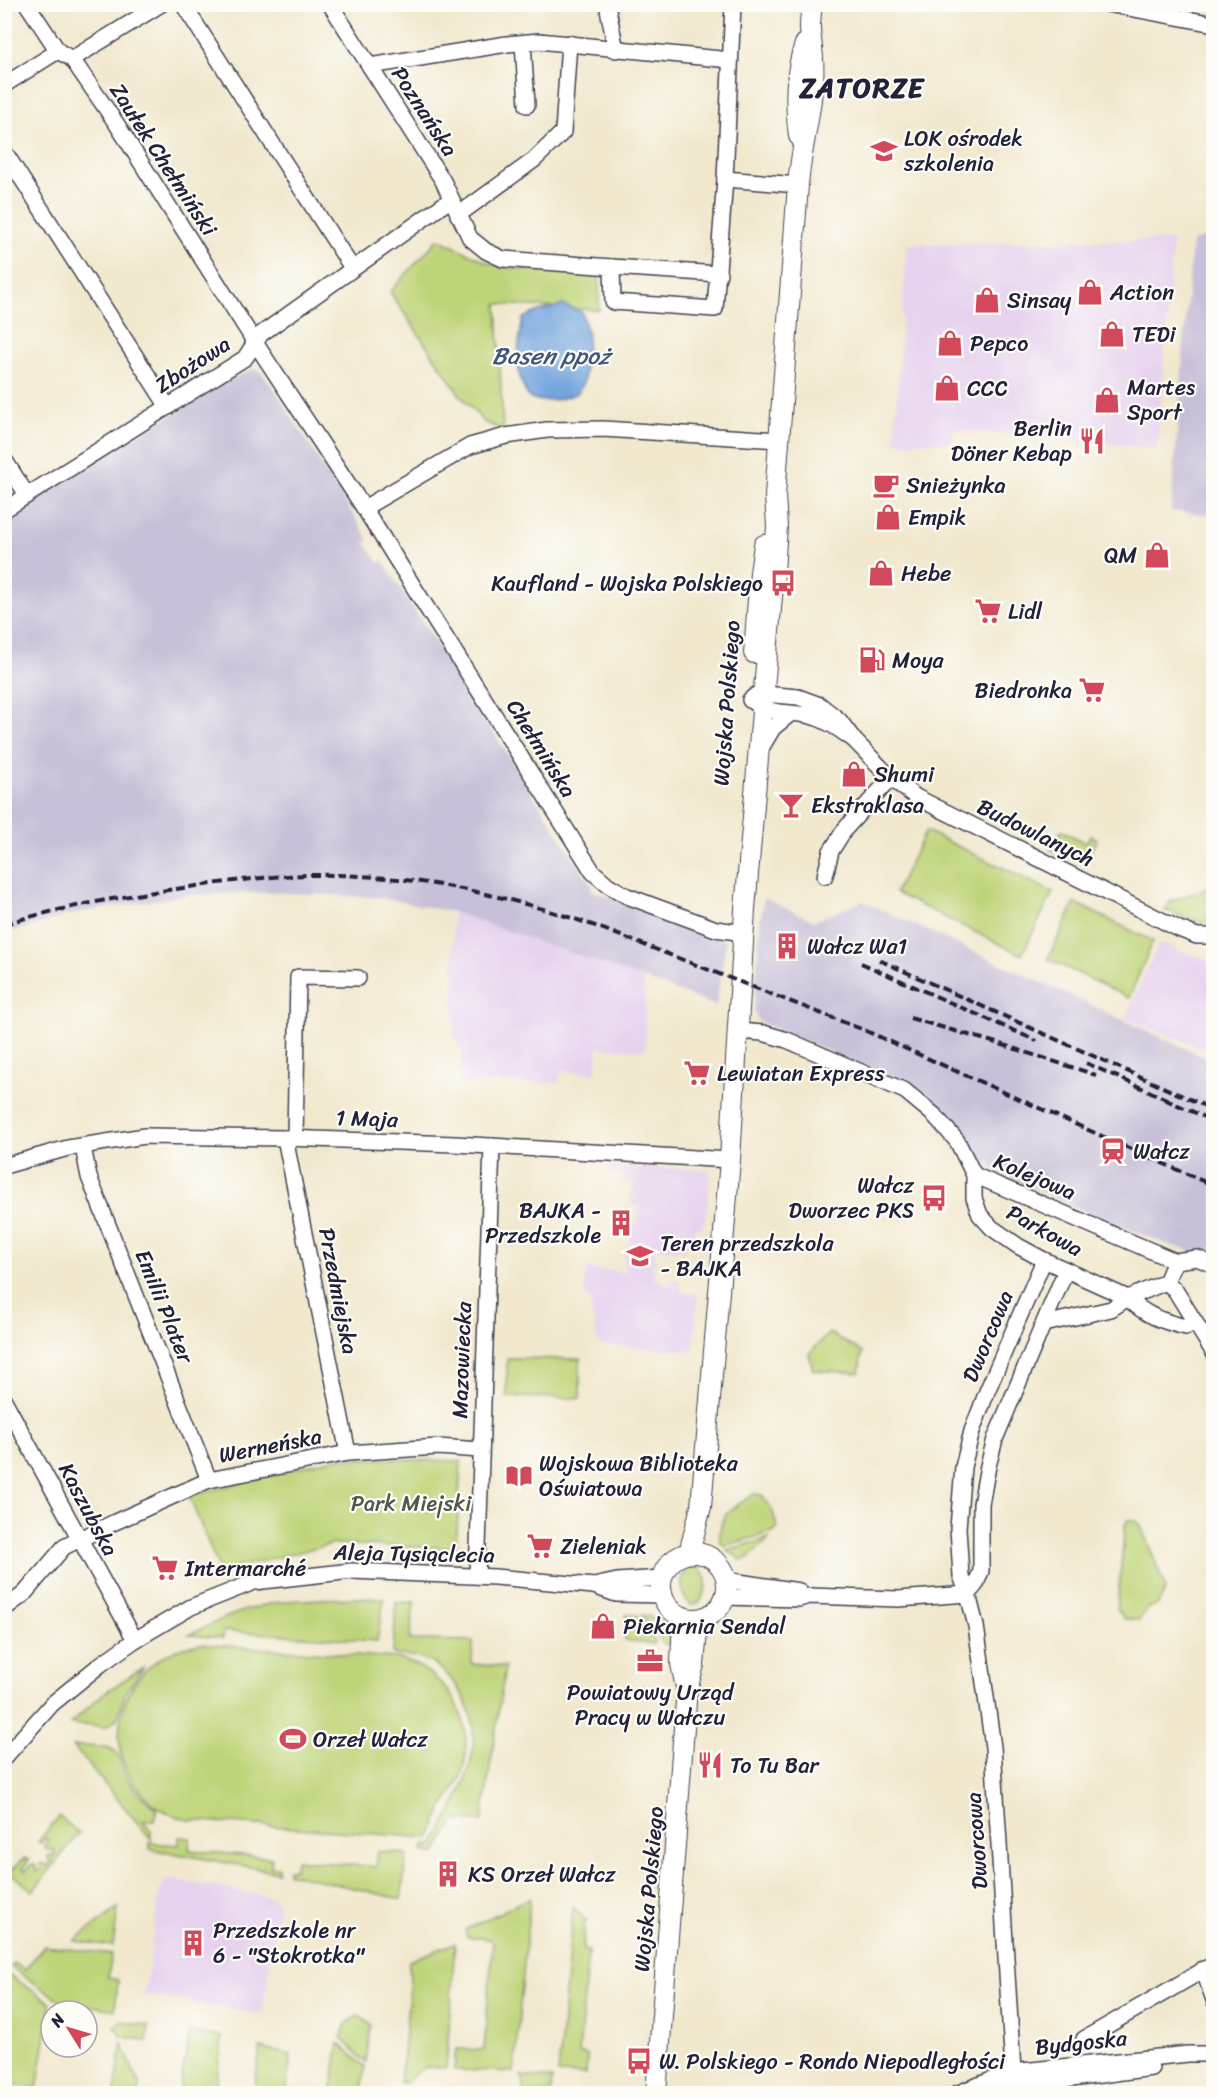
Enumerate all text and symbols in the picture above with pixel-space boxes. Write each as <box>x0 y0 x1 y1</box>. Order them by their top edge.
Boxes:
street label: Poznańska <box>381 58 469 164</box>
district label: ZATORZE <box>798 63 926 112</box>
street label: Zaułek Chełmiński <box>99 75 228 245</box>
place label: LOK ośrodek szkolenia <box>903 119 1023 183</box>
school or university icon: LOK ośrodek szkolenia <box>869 136 899 166</box>
place label: Action <box>1109 273 1174 312</box>
shop icon: Action <box>1075 277 1105 307</box>
place label: Sinsay <box>1007 281 1072 320</box>
shop icon: Sinsay <box>972 285 1002 315</box>
place label: TEDi <box>1132 315 1177 354</box>
shop icon: TEDi <box>1097 319 1127 349</box>
place label: Pepco <box>970 324 1028 363</box>
street label: Zbożowa <box>146 325 238 404</box>
shop icon: Pepco <box>935 328 965 358</box>
water label: Basen ppoż <box>492 335 614 377</box>
place label: Martes Sport <box>1127 368 1195 432</box>
place label: CCC <box>967 369 1008 408</box>
shop icon: CCC <box>932 373 962 403</box>
shop icon: Martes Sport <box>1092 385 1122 415</box>
place label: Berlin Döner Kebap <box>951 409 1072 473</box>
restaurant icon: Berlin Döner Kebap <box>1077 426 1107 456</box>
place label: Snieżynka <box>906 466 1006 505</box>
cafe icon: Snieżynka <box>871 470 901 500</box>
place label: Empik <box>908 498 966 537</box>
shop icon: Empik <box>873 502 903 532</box>
place label: QM <box>1104 536 1137 575</box>
shop icon: QM <box>1142 540 1172 570</box>
place label: Hebe <box>901 554 951 593</box>
shop icon: Hebe <box>866 558 896 588</box>
place label: Kaufland - Wojska Polskiego <box>491 564 763 603</box>
bus stop icon: Kaufland - Wojska Polskiego <box>768 568 798 598</box>
place label: Lidl <box>1008 592 1043 631</box>
supermarket icon: Lidl <box>973 596 1003 626</box>
street label: Wojska Polskiego <box>701 619 752 787</box>
place label: Moya <box>892 641 945 680</box>
fuel station icon: Moya <box>857 645 887 675</box>
place label: Biedronka <box>975 671 1072 710</box>
supermarket icon: Biedronka <box>1077 675 1107 705</box>
street label: Chełmińska <box>496 691 587 805</box>
place label: Shumi <box>874 755 935 794</box>
shop icon: Shumi <box>839 759 869 789</box>
place label: Ekstraklasa <box>811 786 924 825</box>
street label: Budowlanych <box>970 787 1101 878</box>
bar icon: Ekstraklasa <box>776 790 806 820</box>
place label: Wałcz Wa1 <box>807 927 907 966</box>
building icon: Wałcz Wa1 <box>772 931 802 961</box>
place label: Lewiatan Express <box>717 1054 886 1093</box>
supermarket icon: Lewiatan Express <box>682 1058 712 1088</box>
street label: 1 Maja <box>335 1098 400 1139</box>
place label: Wałcz <box>1133 1132 1190 1171</box>
station icon: Wałcz <box>1098 1136 1128 1166</box>
street label: Kolejowa <box>987 1142 1082 1211</box>
place label: Wałcz Dworzec PKS <box>789 1166 915 1230</box>
bus stop icon: Wałcz Dworzec PKS <box>919 1183 949 1213</box>
place label: BAJKA - Przedszkole <box>485 1191 601 1255</box>
street label: Parkowa <box>999 1193 1090 1267</box>
building icon: BAJKA - Przedszkole <box>606 1208 636 1238</box>
street label: Przedmiejska <box>307 1224 370 1358</box>
place label: Teren przedszkola - BAJKA <box>660 1224 834 1288</box>
school or university icon: Teren przedszkola - BAJKA <box>625 1241 655 1271</box>
street label: Emilii Plater <box>124 1243 206 1371</box>
street label: Dworcowa <box>951 1284 1024 1388</box>
street label: Mazowiecka <box>440 1300 483 1419</box>
street label: Werneńska <box>215 1416 325 1475</box>
place label: Wojskowa Biblioteka Oświatowa <box>539 1444 739 1508</box>
street label: Kaszubska <box>48 1455 130 1563</box>
library icon: Wojskowa Biblioteka Oświatowa <box>504 1461 534 1491</box>
park label: Park Miejski <box>351 1484 472 1523</box>
place label: Zieleniak <box>560 1527 647 1566</box>
supermarket icon: Zieleniak <box>525 1531 555 1561</box>
street label: Aleja Tysiąclecia <box>332 1533 495 1574</box>
place label: Intermarché <box>184 1549 306 1588</box>
supermarket icon: Intermarché <box>150 1553 180 1583</box>
place label: Piekarnia Sendal <box>623 1607 786 1646</box>
shop icon: Piekarnia Sendal <box>588 1611 618 1641</box>
office icon: Powiatowy Urząd Pracy w Wałczu <box>635 1646 665 1676</box>
place label: Powiatowy Urząd Pracy w Wałczu <box>567 1673 735 1737</box>
place label: Orzeł Wałcz <box>313 1720 428 1759</box>
sports icon: Orzeł Wałcz <box>278 1724 308 1754</box>
place label: To Tu Bar <box>730 1746 821 1785</box>
restaurant icon: To Tu Bar <box>695 1750 725 1780</box>
street label: Dworcowa <box>954 1791 999 1891</box>
street label: Wojska Polskiego <box>622 1805 675 1973</box>
place label: KS Orzeł Wałcz <box>468 1855 616 1894</box>
building icon: KS Orzeł Wałcz <box>433 1859 463 1889</box>
place label: Przedszkole nr 6 - "Stokrotka" <box>213 1911 366 1975</box>
building icon: Przedszkole nr 6 - "Stokrotka" <box>178 1928 208 1958</box>
north arrow <box>39 1999 99 2059</box>
text: N <box>42 2006 73 2034</box>
street label: Bydgoska <box>1033 2018 1130 2067</box>
place label: W. Polskiego - Rondo Niepodległości <box>659 2042 1006 2081</box>
bus stop icon: W. Polskiego - Rondo Niepodległości <box>624 2046 654 2076</box>

